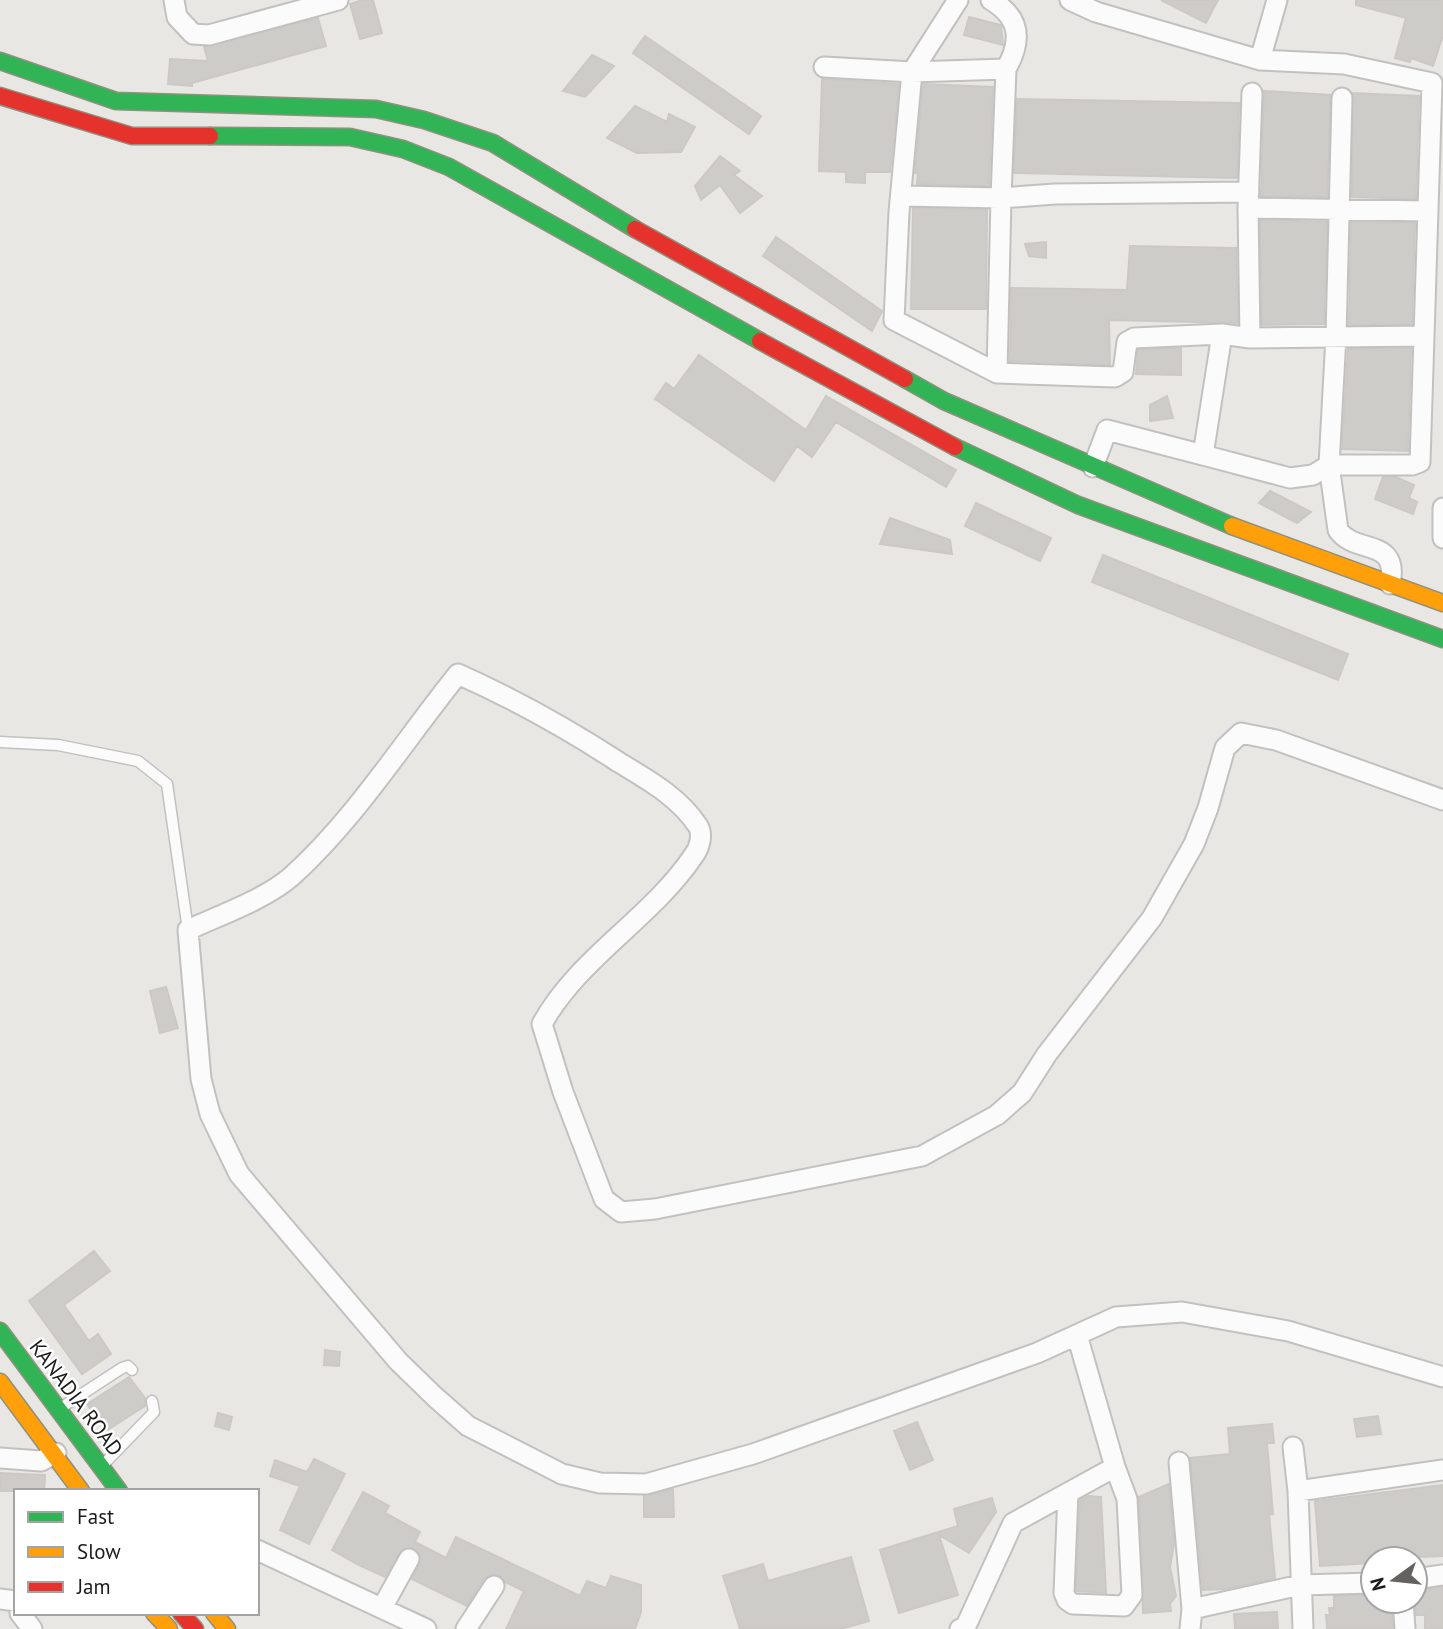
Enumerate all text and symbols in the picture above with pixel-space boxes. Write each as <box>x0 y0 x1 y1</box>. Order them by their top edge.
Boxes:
street label: KANADIA ROAD <box>24 1334 129 1461</box>
legend <box>14 1489 259 1615</box>
text: Fast <box>77 1503 114 1530</box>
text: Slow <box>77 1538 121 1565</box>
north arrow <box>1359 1545 1429 1615</box>
text: Jam <box>76 1573 111 1600</box>
text: N <box>1364 1575 1391 1594</box>

